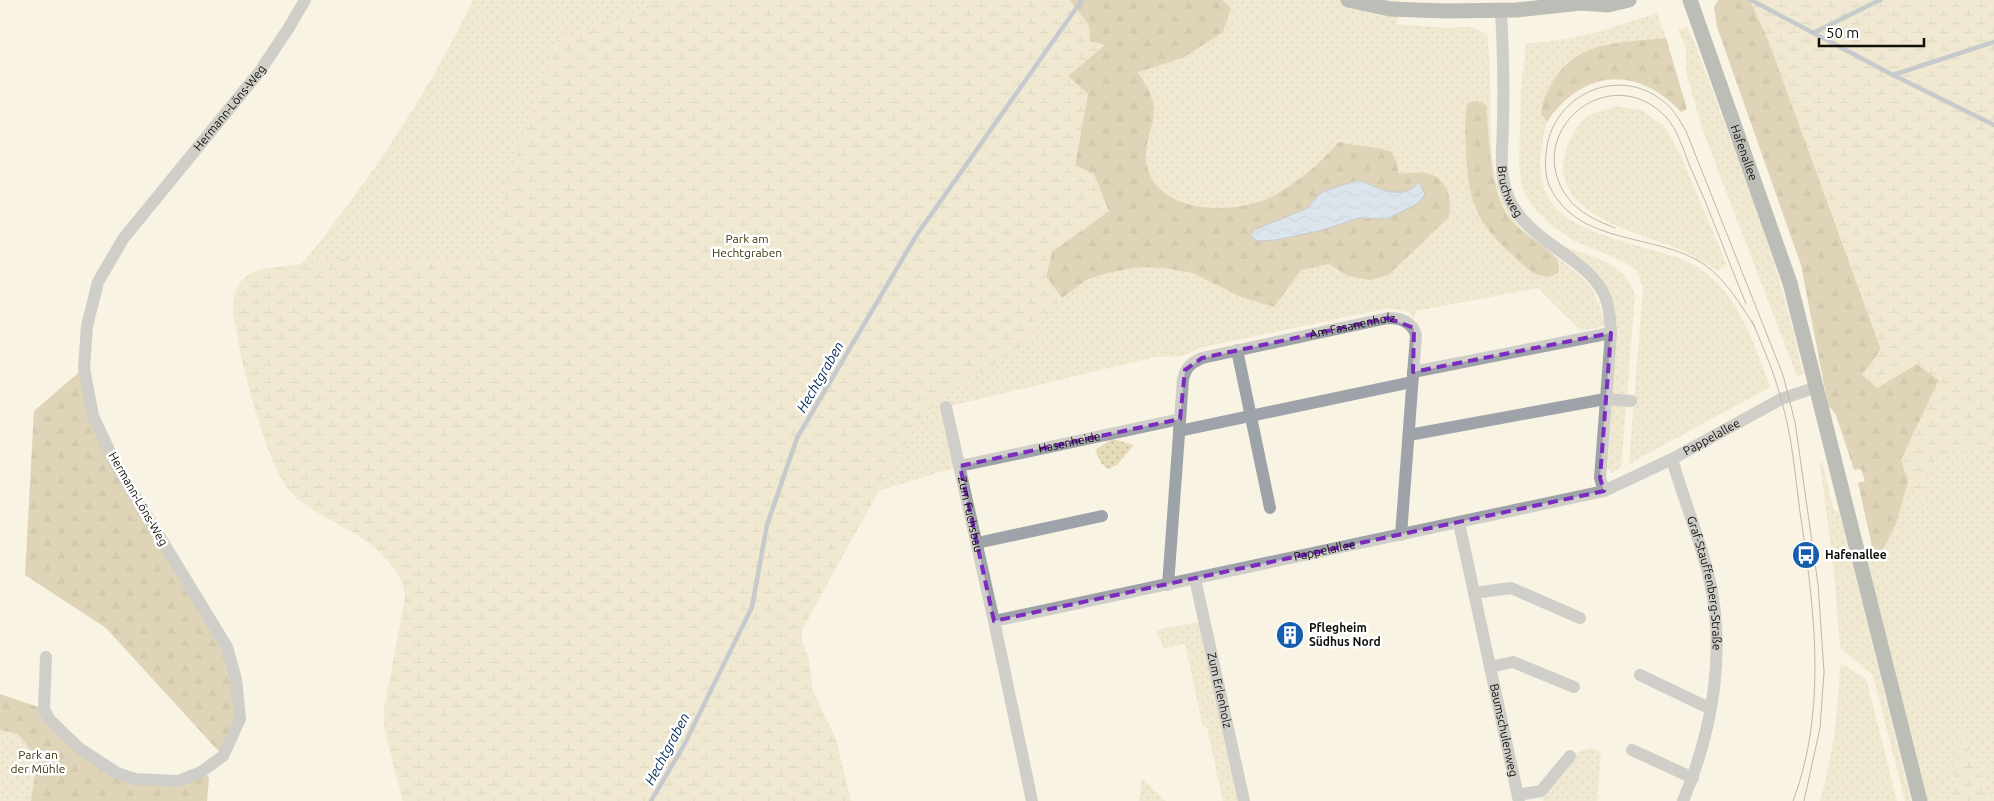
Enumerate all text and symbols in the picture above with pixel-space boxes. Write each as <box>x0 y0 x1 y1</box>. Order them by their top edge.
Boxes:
scale bar <box>1819 15 1924 47</box>
text: 50 m <box>1826 24 1859 41</box>
street label: Hermann-Löns-Weg <box>191 62 268 153</box>
street label: Hafenallee <box>1729 123 1760 182</box>
street label: Bruchweg <box>1496 165 1525 220</box>
park label: Park am Hechtgraben <box>712 232 782 259</box>
street label: Am Fasanenholz <box>1308 311 1396 341</box>
water label: Hechtgraben <box>793 339 847 415</box>
street label: Pappelallee <box>1681 416 1742 458</box>
street label: Hasenheide <box>1037 429 1102 455</box>
street label: Hermann-Löns-Weg <box>106 449 171 548</box>
street label: Zum Fuchsbau <box>956 475 985 553</box>
street label: Graf-Stauffenberg-Straße <box>1685 514 1724 650</box>
street label: Pappelallee <box>1292 537 1357 563</box>
bus stop icon: Hafenallee <box>1791 540 1821 570</box>
place label: Hafenallee <box>1825 548 1887 561</box>
building icon: Pflegheim Südhus Nord <box>1275 620 1305 650</box>
place label: Pflegheim Südhus Nord <box>1309 621 1381 648</box>
street label: Zum Erlenholz <box>1205 651 1235 730</box>
street label: Baumschulenweg <box>1488 682 1521 778</box>
water label: Hechtgraben <box>641 710 693 788</box>
park label: Park an der Mühle <box>11 748 65 775</box>

